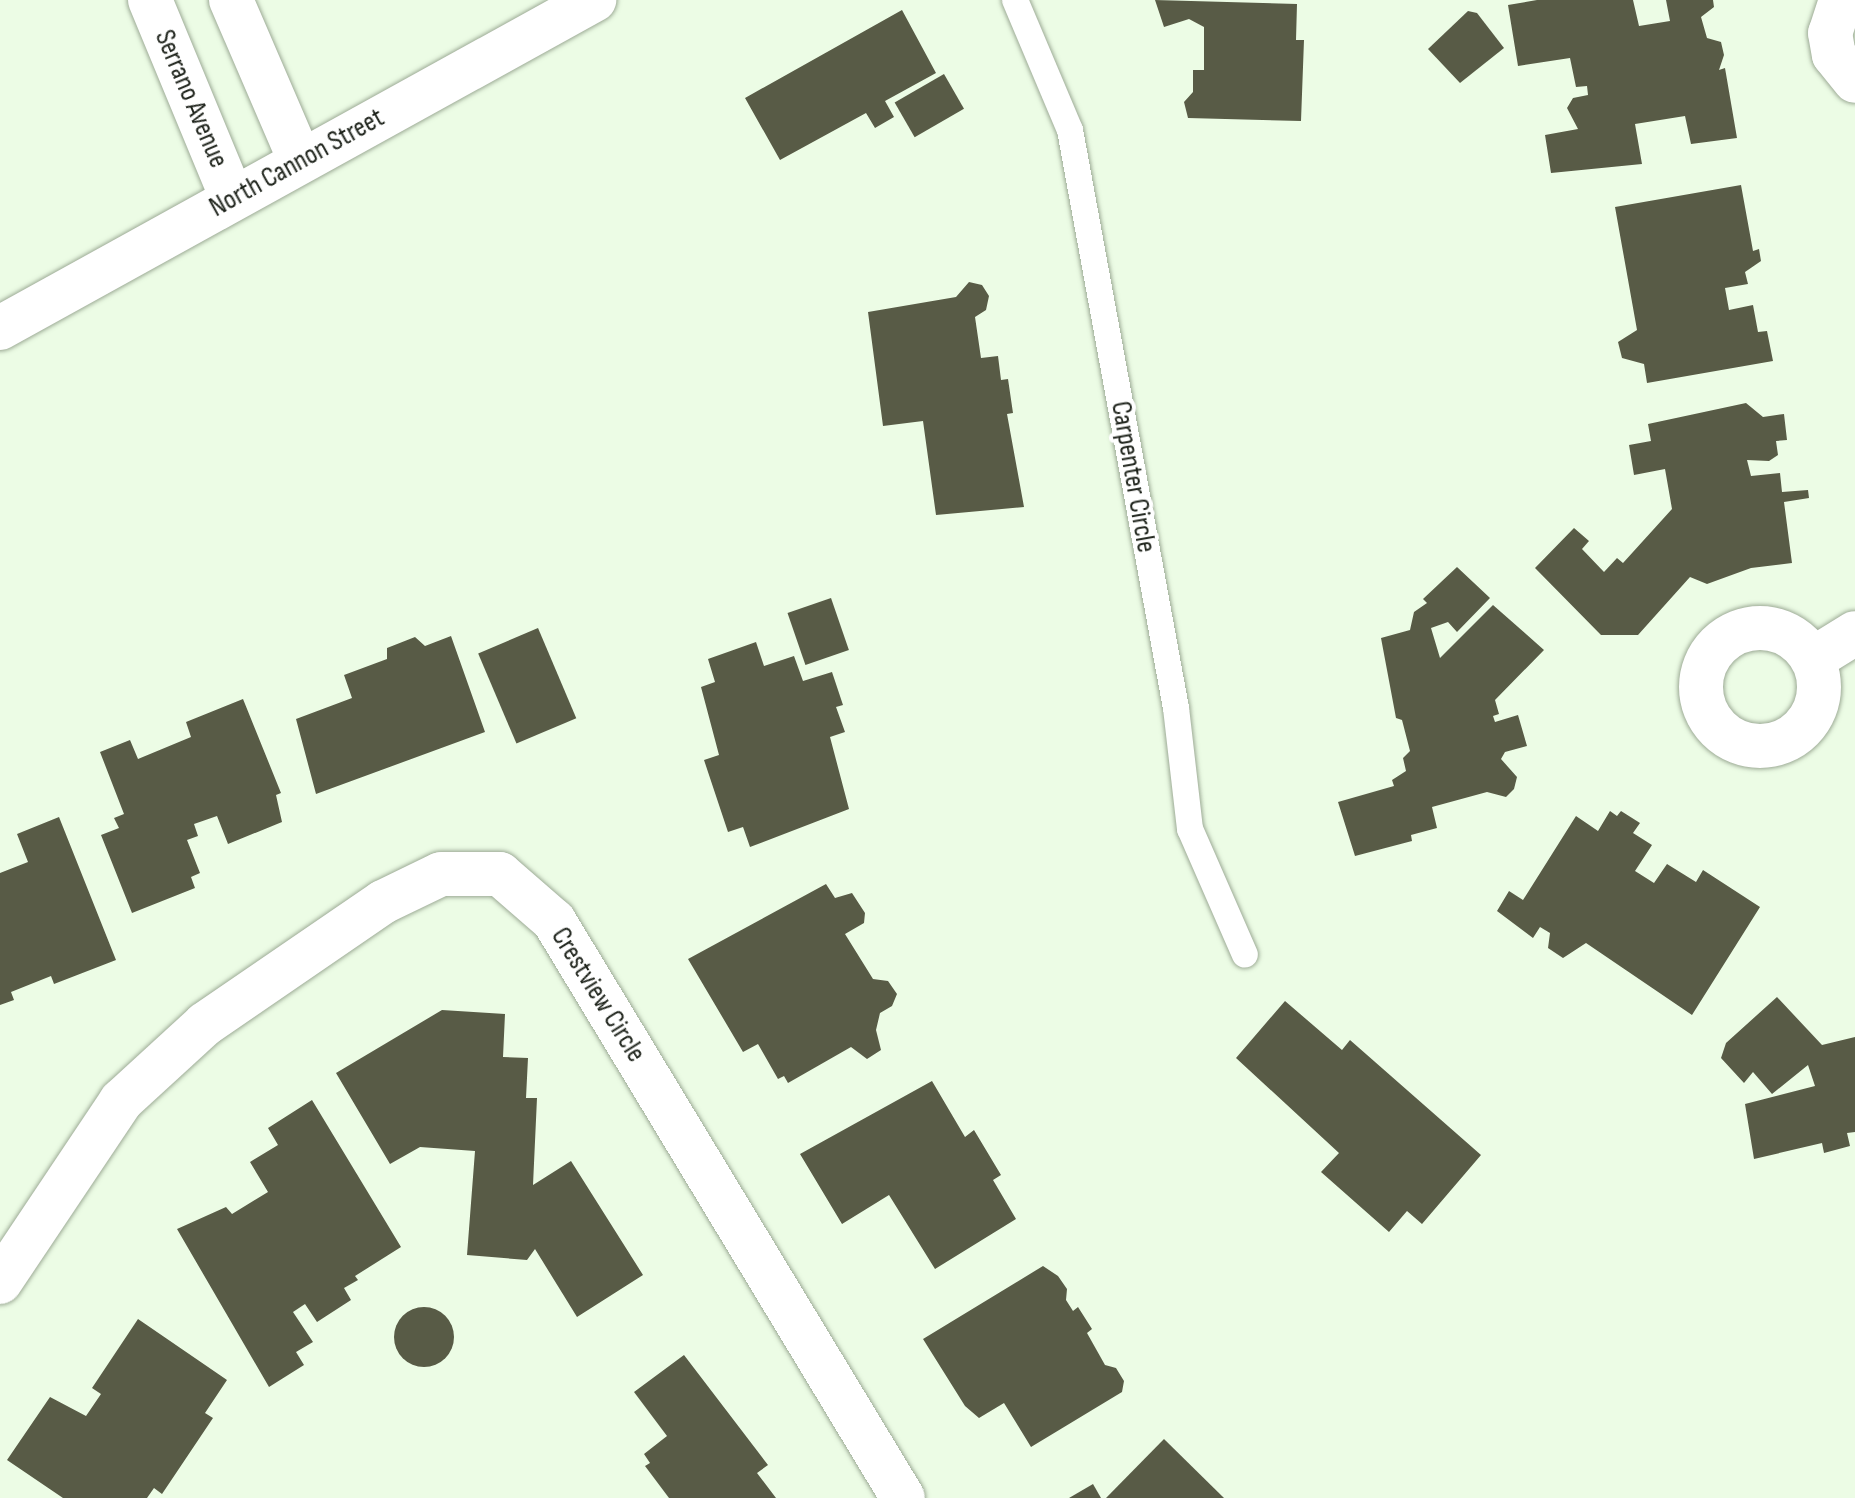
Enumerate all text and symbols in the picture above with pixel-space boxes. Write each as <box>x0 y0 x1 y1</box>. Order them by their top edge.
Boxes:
street label: Serrano Avenue <box>147 25 235 173</box>
street label: North Cannon Street <box>204 101 390 225</box>
street label: Carpenter Circle <box>1103 399 1163 555</box>
street label: Crestview Circle <box>543 921 653 1069</box>

